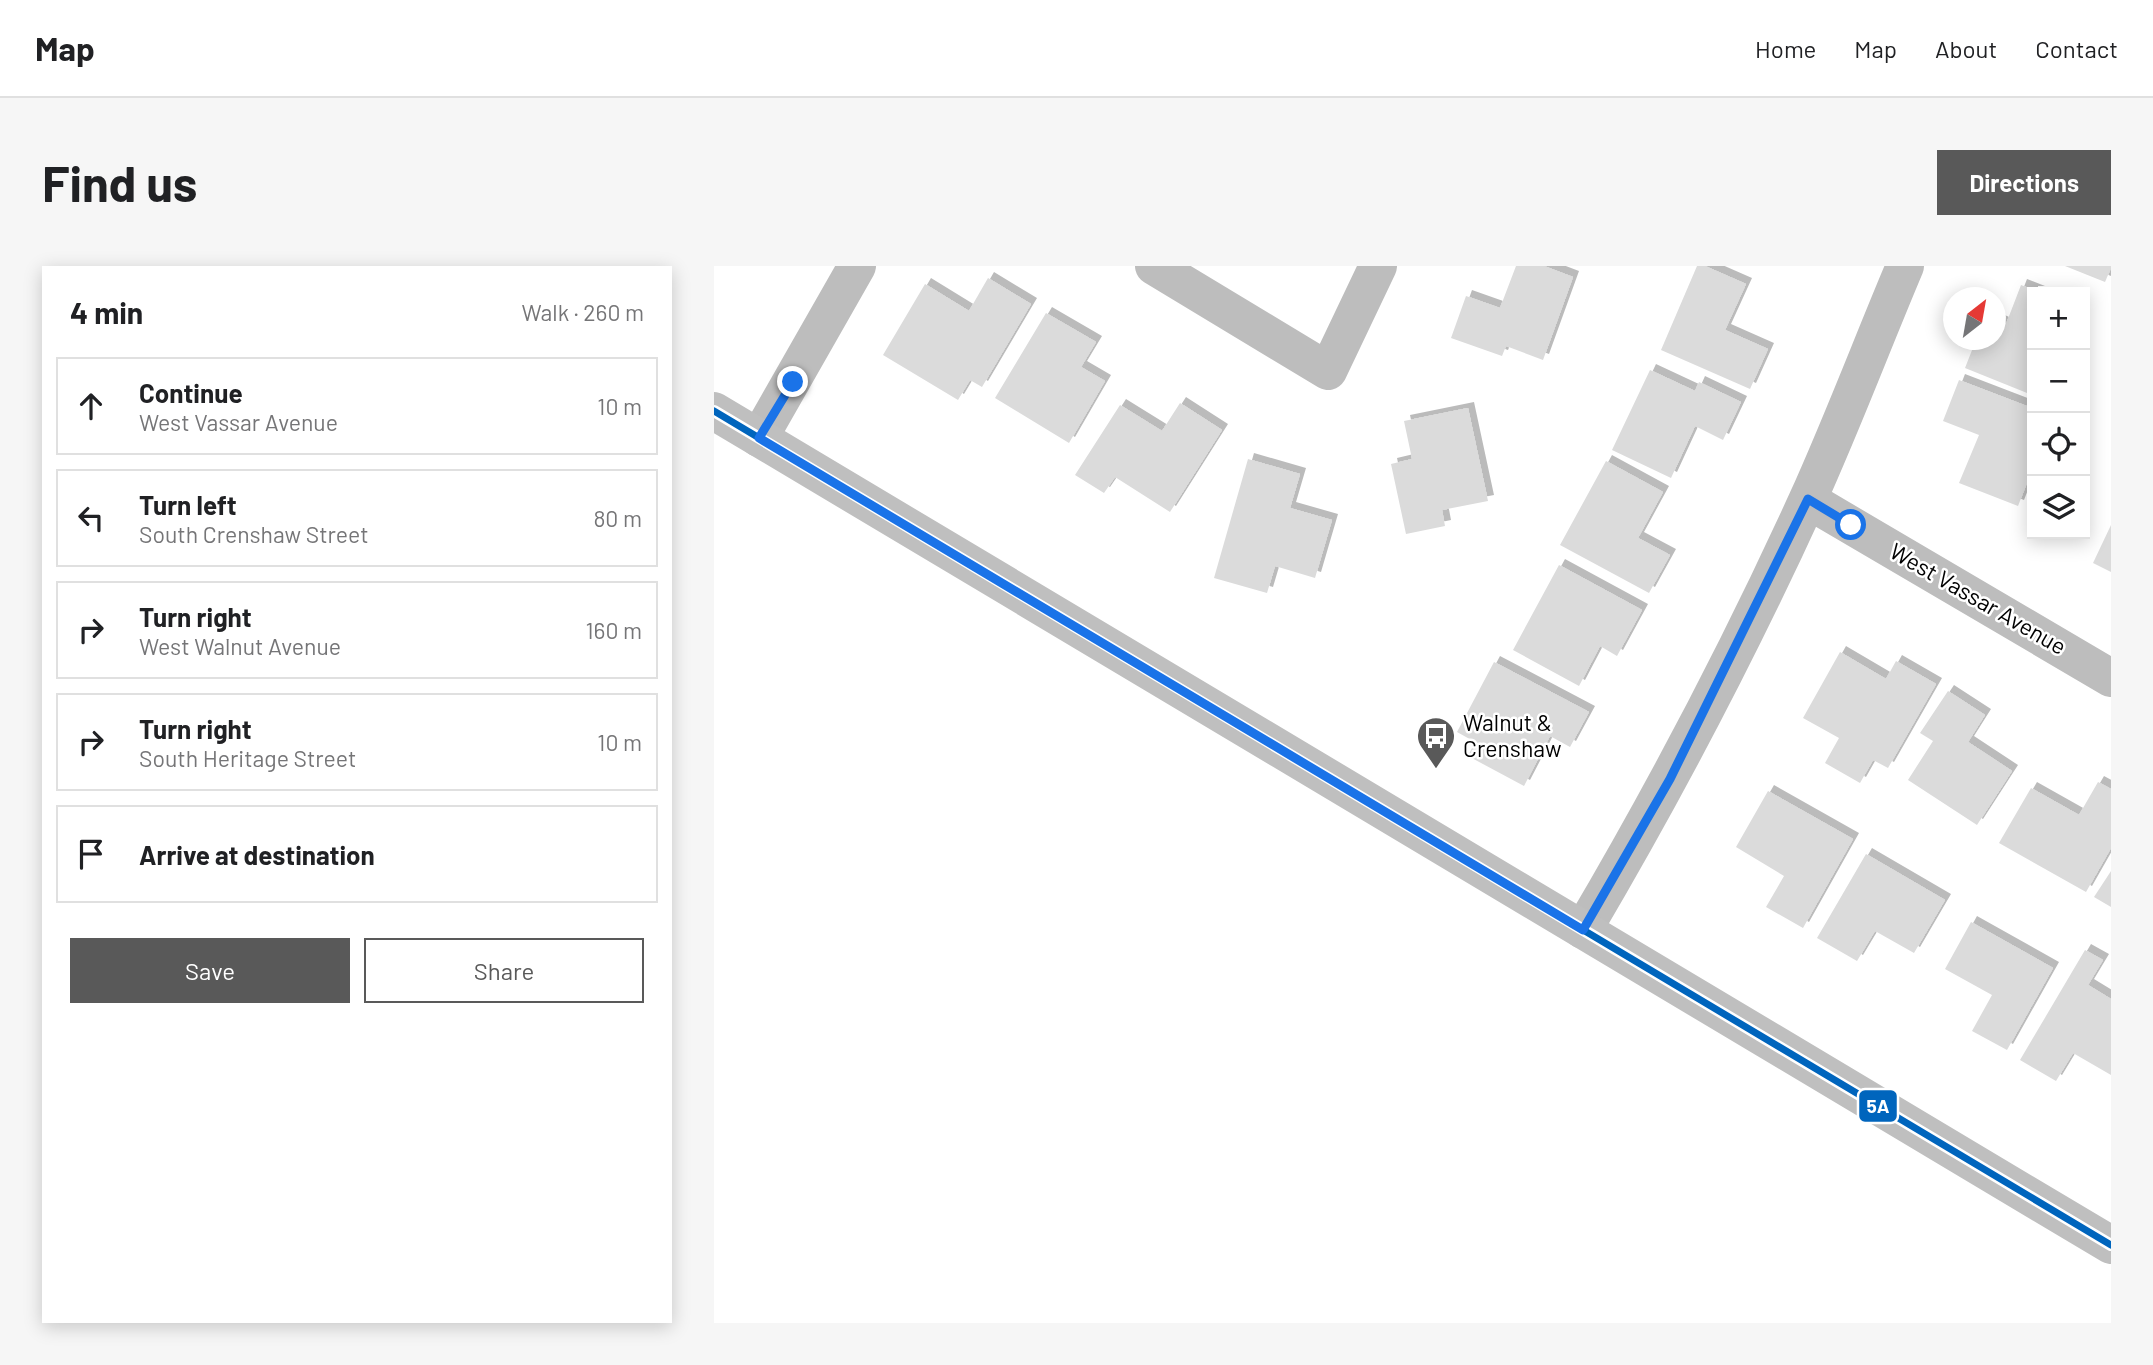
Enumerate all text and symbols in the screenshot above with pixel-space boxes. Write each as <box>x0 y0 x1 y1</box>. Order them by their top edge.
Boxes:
text: Map <box>35 28 95 68</box>
text: Home <box>1755 34 1816 63</box>
text: Map <box>1854 34 1897 63</box>
text: About <box>1935 34 1997 63</box>
text: Contact <box>2035 34 2118 63</box>
button: Directions <box>1937 150 2111 215</box>
text: Find us <box>42 153 197 212</box>
north arrow <box>1943 287 2006 350</box>
map controls <box>2027 287 2090 539</box>
button: + <box>2027 287 2090 350</box>
text: 4 min <box>70 294 143 330</box>
text: Walk · 260 m <box>522 298 644 326</box>
button: − <box>2027 350 2090 413</box>
route end <box>777 366 808 397</box>
text: Continue <box>139 377 243 408</box>
icon: ahead <box>72 387 110 425</box>
text: 10 m <box>597 392 642 420</box>
text: West Vassar Avenue <box>139 408 338 436</box>
button: locate <box>2027 413 2090 476</box>
button: layers <box>2027 476 2090 539</box>
text: Turn left <box>139 489 237 520</box>
icon: left <box>72 499 110 537</box>
text: 80 m <box>593 504 642 532</box>
route start <box>1835 509 1866 540</box>
text: South Crenshaw Street <box>139 520 369 548</box>
street label: West Vassar Avenue <box>1885 536 2072 660</box>
text: Turn right <box>139 601 252 632</box>
icon: right <box>72 611 110 649</box>
text: 160 m <box>585 616 642 644</box>
text: West Walnut Avenue <box>139 632 341 660</box>
place label: Walnut & Crenshaw <box>1463 708 1562 762</box>
text: Turn right <box>139 713 252 744</box>
bus stop icon: Walnut & Crenshaw <box>1415 715 1457 770</box>
icon: right <box>72 723 110 761</box>
text: 10 m <box>597 728 642 756</box>
text: South Heritage Street <box>139 744 356 772</box>
icon: arrive <box>72 835 110 873</box>
text: Arrive at destination <box>139 839 375 870</box>
button: Save <box>70 938 350 1003</box>
button: Share <box>364 938 644 1003</box>
line badge: 5A <box>1858 1089 1898 1123</box>
text: 5A <box>1867 1094 1890 1117</box>

